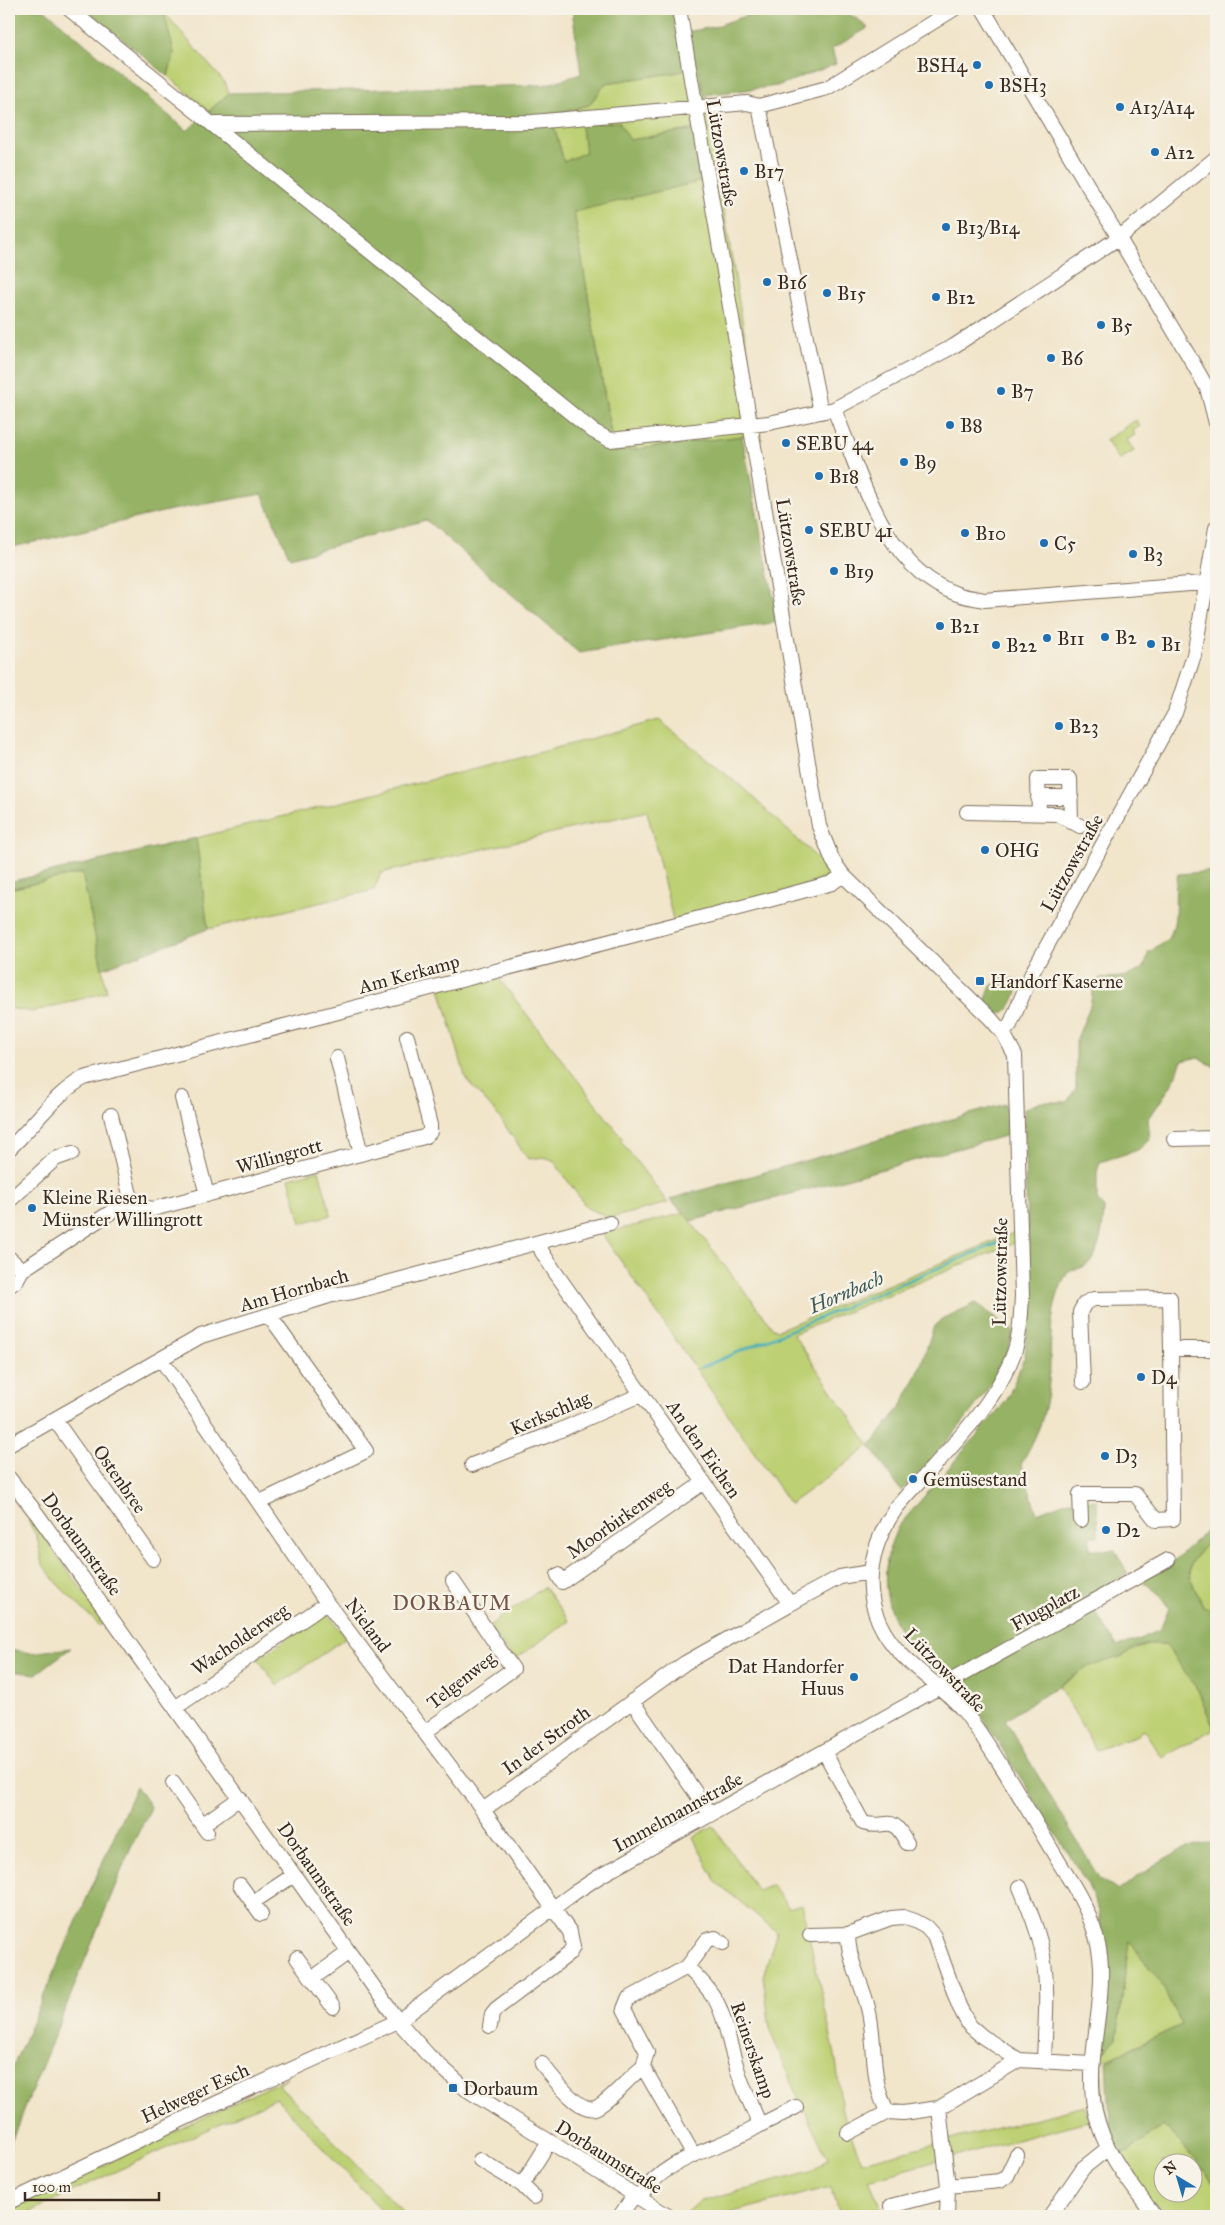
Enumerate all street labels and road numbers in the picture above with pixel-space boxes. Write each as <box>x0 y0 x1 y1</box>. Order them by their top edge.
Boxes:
street label: Lützowstraße <box>701 98 743 208</box>
street label: Lützowstraße <box>771 497 811 607</box>
street label: Lützowstraße <box>1036 810 1108 916</box>
street label: Am Kerkamp <box>355 950 462 999</box>
street label: Willingrott <box>233 1133 325 1179</box>
street label: Lützowstraße <box>988 1218 1012 1326</box>
street label: Am Hornbach <box>236 1263 351 1317</box>
street label: Kerkschlag <box>507 1386 594 1441</box>
street label: An den Eichen <box>661 1395 746 1502</box>
street label: Ostenbree <box>88 1440 152 1518</box>
street label: Moorbirkenweg <box>562 1474 677 1565</box>
street label: Dorbaumstraße <box>37 1488 127 1600</box>
street label: Flugplatz <box>1007 1580 1084 1637</box>
street label: Nieland <box>340 1593 396 1657</box>
street label: Wacholderweg <box>187 1598 294 1681</box>
street label: Lützowstraße <box>899 1623 991 1717</box>
street label: Telgenweg <box>422 1646 500 1715</box>
street label: In der Stroth <box>498 1700 595 1780</box>
street label: Immelmannstraße <box>609 1767 747 1857</box>
street label: Dorbaumstraße <box>273 1818 361 1930</box>
street label: Reinerskamp <box>726 1999 780 2101</box>
street label: Helweger Esch <box>137 2058 253 2129</box>
street label: Dorbaumstraße <box>551 2115 667 2199</box>

